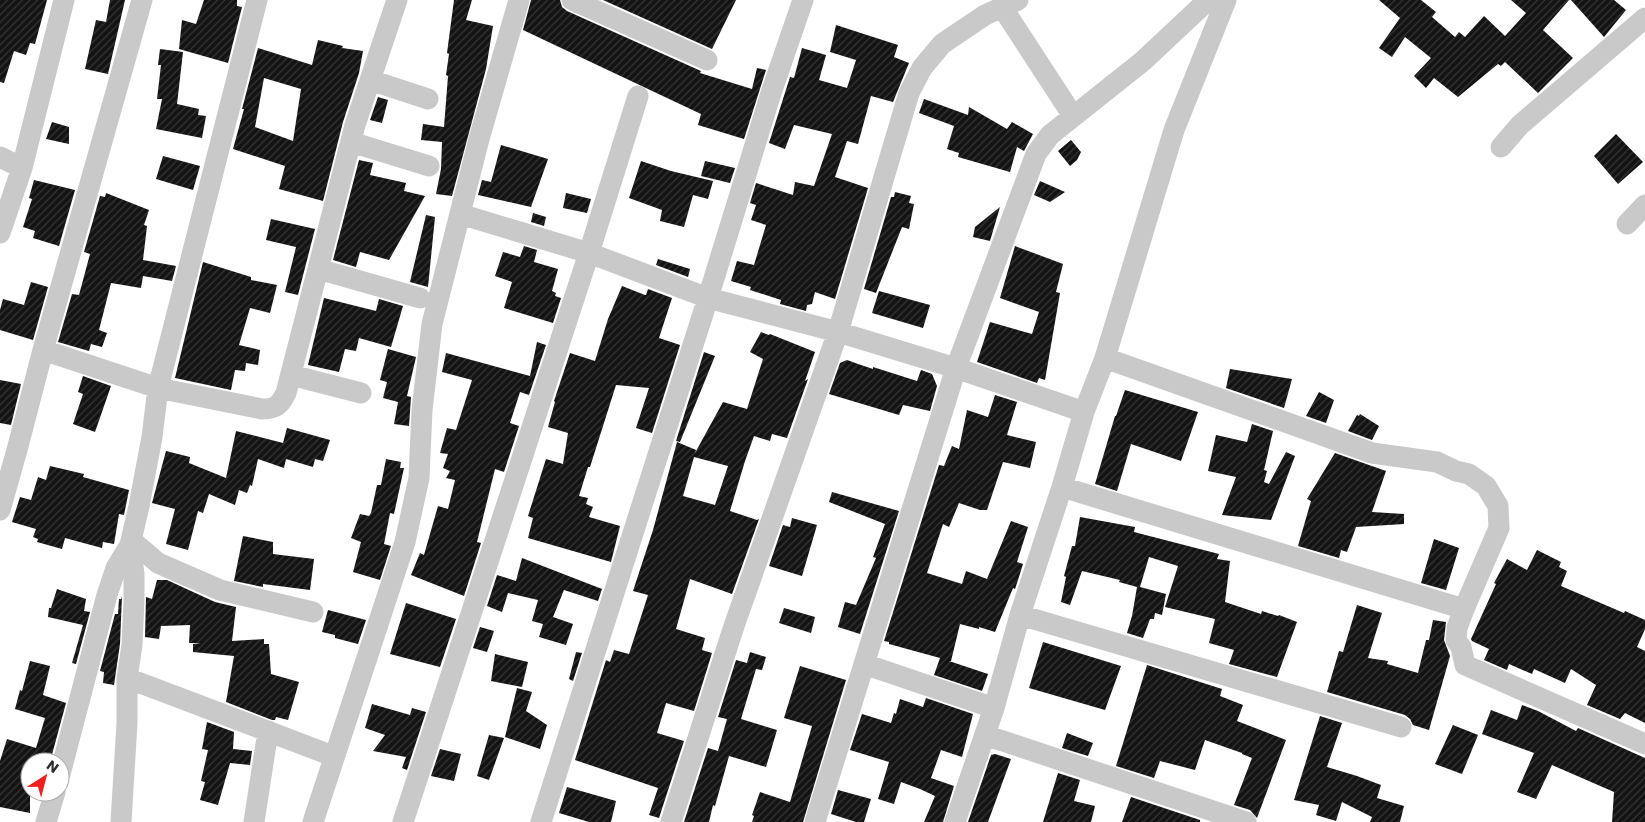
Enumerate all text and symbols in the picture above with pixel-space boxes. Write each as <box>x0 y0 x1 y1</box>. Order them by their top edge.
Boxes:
north arrow <box>20 752 70 802</box>
text: N <box>43 755 63 778</box>

